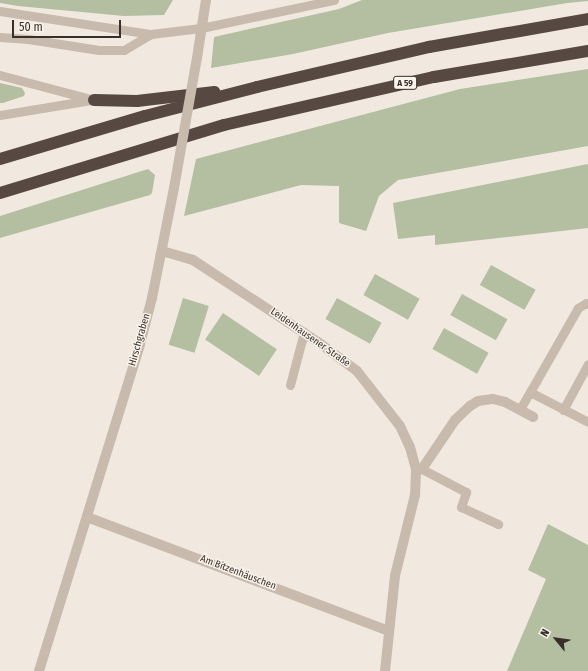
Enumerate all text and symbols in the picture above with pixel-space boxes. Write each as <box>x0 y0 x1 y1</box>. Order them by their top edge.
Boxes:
scale bar <box>14 12 123 38</box>
text: 50 m <box>19 20 43 34</box>
road number: A 59 <box>393 76 417 90</box>
street label: Leidenhausener Straße <box>268 306 352 370</box>
street label: Hirschgraben <box>127 312 153 368</box>
street label: Am Bitzenhäuschen <box>198 553 278 593</box>
north arrow <box>536 619 576 659</box>
text: N <box>538 627 552 639</box>

